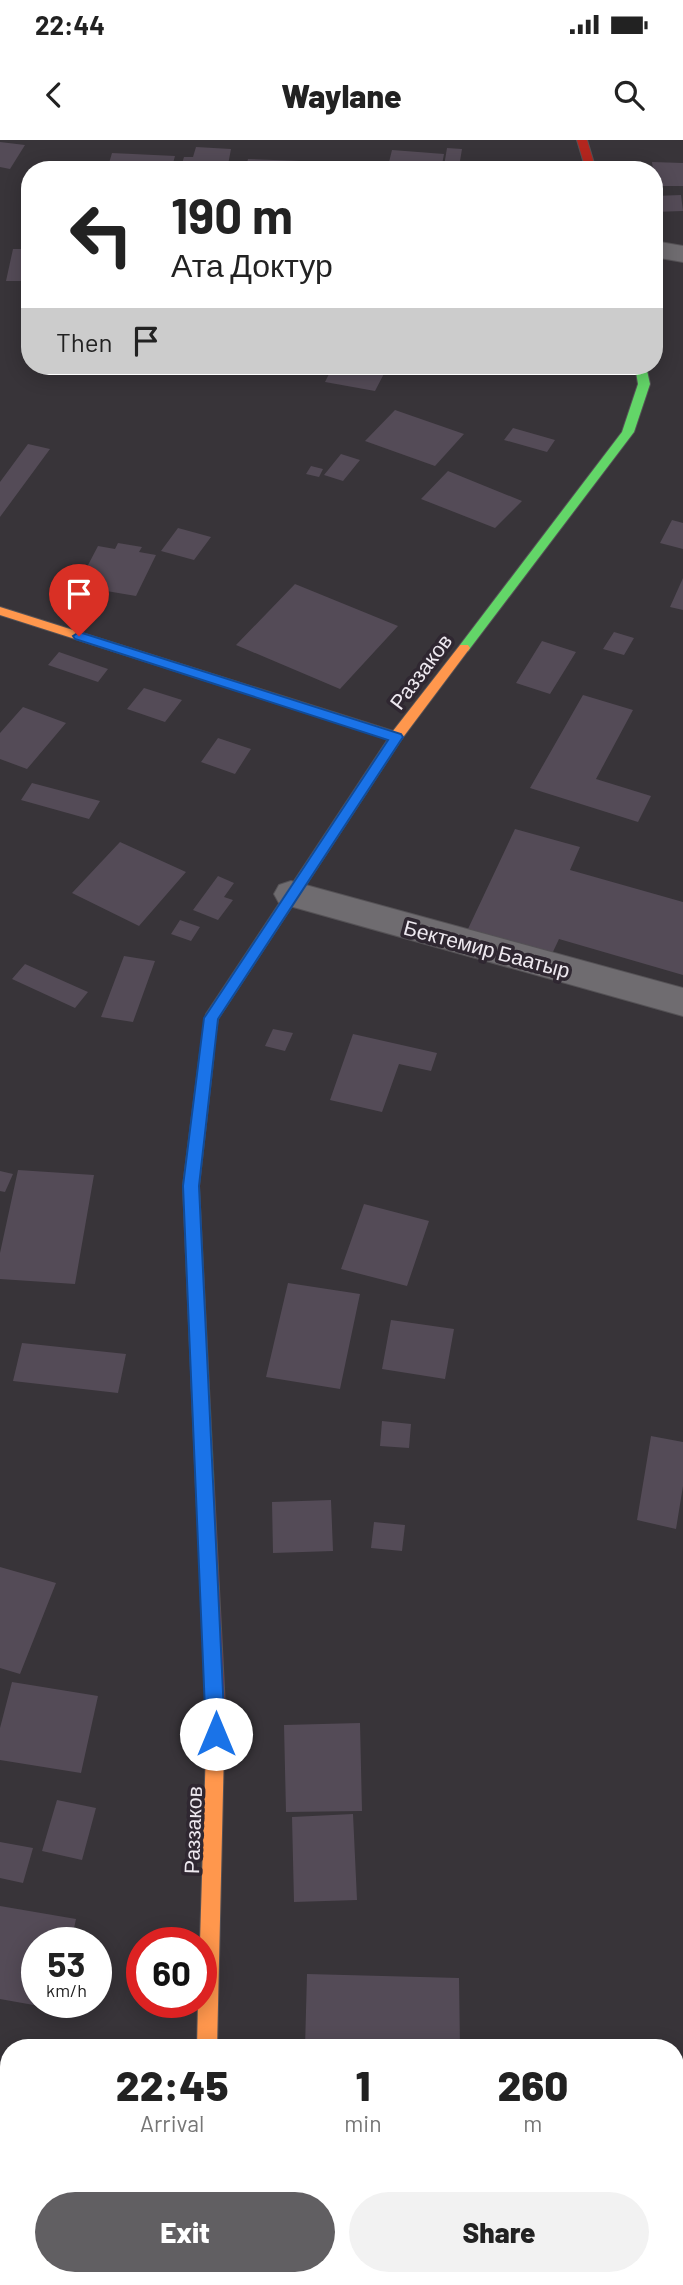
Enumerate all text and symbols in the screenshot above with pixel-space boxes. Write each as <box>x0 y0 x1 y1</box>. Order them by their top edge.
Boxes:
text: 22:44 <box>35 9 105 40</box>
icon: back <box>35 76 73 114</box>
text: Waylane <box>281 76 402 114</box>
icon: search <box>610 76 648 114</box>
text: 190 m <box>171 185 293 244</box>
icon: left <box>56 189 147 280</box>
text: Ата Доктур <box>171 245 333 283</box>
icon: arrive <box>127 322 165 360</box>
text: Then <box>56 326 113 357</box>
pin <box>49 564 109 636</box>
icon: arrive <box>60 575 98 613</box>
street label: Раззаков <box>384 628 456 714</box>
street label: Бектемир Баатыр <box>401 914 573 982</box>
position arrow <box>179 1697 253 1771</box>
street label: Раззаков <box>178 1786 206 1874</box>
speed limit sign: 60 <box>126 1927 217 2018</box>
text: 53 <box>48 1942 85 1984</box>
text: km/h <box>46 1979 87 2001</box>
text: 22:45 <box>116 2059 228 2109</box>
text: 1 <box>355 2059 370 2109</box>
text: 260 <box>497 2059 568 2109</box>
text: Arrival <box>140 2109 204 2137</box>
text: min <box>344 2109 382 2137</box>
text: m <box>523 2109 542 2137</box>
button: Exit <box>35 2192 335 2272</box>
button: Share <box>349 2192 649 2272</box>

